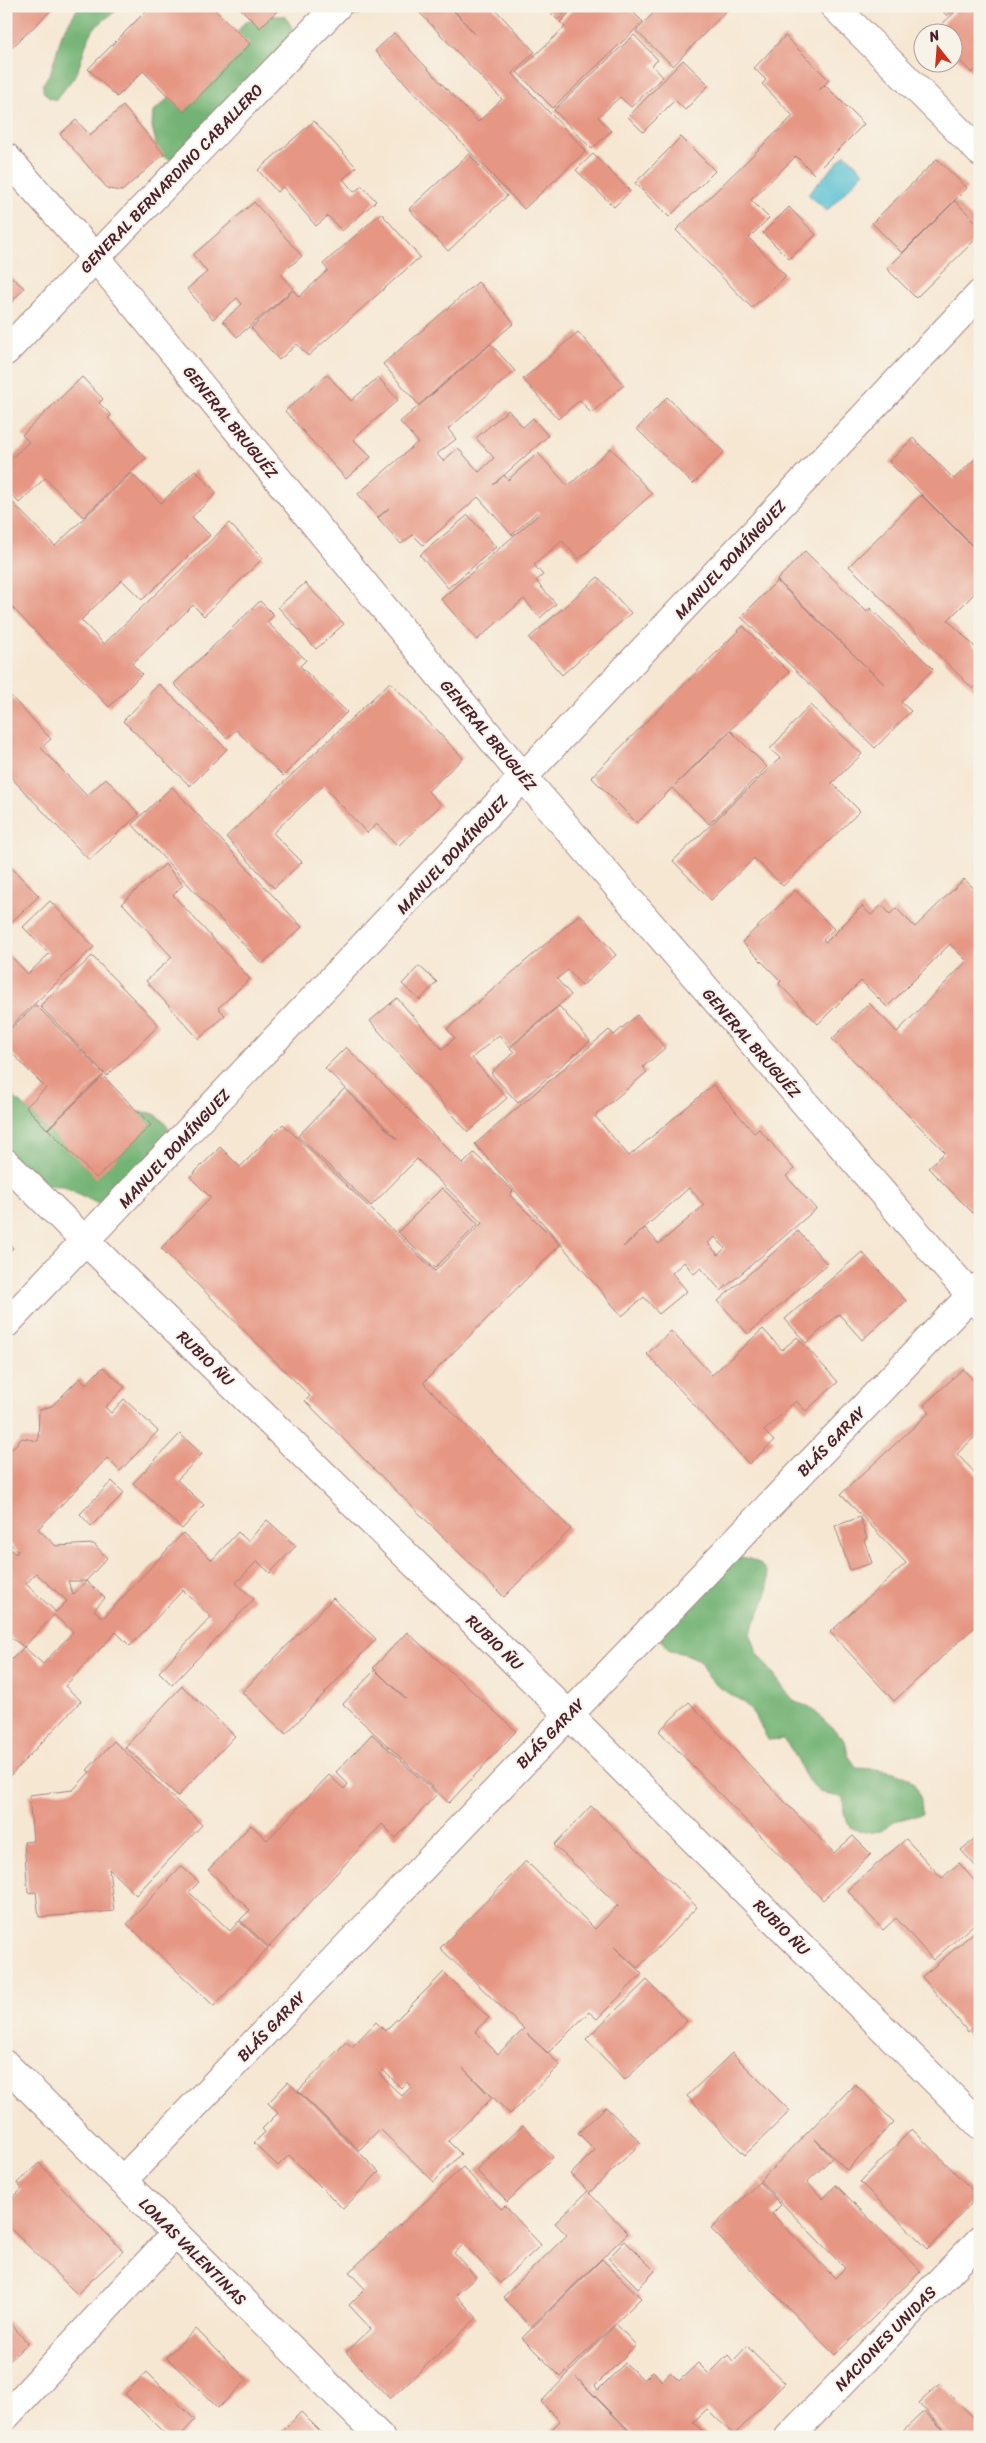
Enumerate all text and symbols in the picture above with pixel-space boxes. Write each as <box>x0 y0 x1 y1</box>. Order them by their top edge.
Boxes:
north arrow <box>914 22 964 72</box>
text: N <box>925 23 943 50</box>
street label: GENERAL BERNARDINO CABALLERO <box>72 77 270 280</box>
street label: GENERAL BRUGUÉZ <box>175 359 286 486</box>
street label: MANUEL DOMÍNGUEZ <box>667 492 794 626</box>
street label: GENERAL BRUGUÉZ <box>433 673 545 799</box>
street label: MANUEL DOMÍNGUEZ <box>389 787 516 921</box>
street label: GENERAL BRUGUÉZ <box>695 981 809 1106</box>
street label: MANUEL DOMÍNGUEZ <box>111 1081 238 1215</box>
street label: RUBIO ÑU <box>170 1323 242 1394</box>
street label: BLÁS GARAY <box>790 1399 873 1484</box>
street label: RUBIO ÑU <box>459 1607 531 1678</box>
street label: BLÁS GARAY <box>509 1691 592 1776</box>
street label: RUBIO ÑU <box>746 1892 818 1963</box>
street label: BLÁS GARAY <box>230 1984 313 2069</box>
street label: LOMAS VALENTINAS <box>132 2190 254 2313</box>
street label: NACIONES UNIDAS <box>827 2279 944 2398</box>

